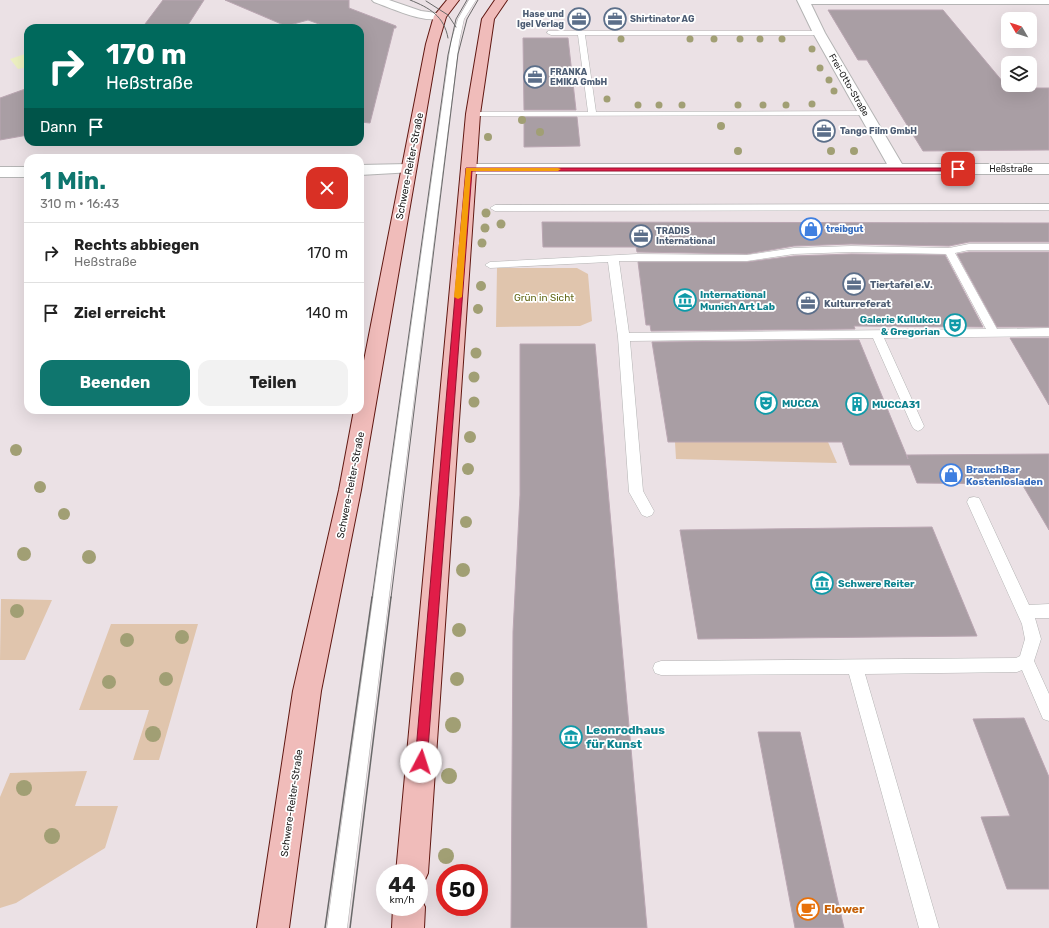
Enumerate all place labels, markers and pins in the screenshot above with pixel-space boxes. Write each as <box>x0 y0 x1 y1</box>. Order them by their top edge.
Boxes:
office icon: Hase und Igel Verlag <box>566 6 592 32</box>
office icon: Shirtinator AG <box>602 6 628 32</box>
place label: Hase und Igel Verlag <box>517 9 564 30</box>
place label: Shirtinator AG <box>630 14 695 24</box>
office icon: FRANKA EMIKA GmbH <box>522 64 548 90</box>
place label: FRANKA EMIKA GmbH <box>550 67 608 87</box>
office icon: Tango Film GmbH <box>811 118 837 144</box>
place label: Tango Film GmbH <box>840 126 917 137</box>
pin <box>941 152 975 186</box>
shop icon: treibgut <box>798 216 824 242</box>
office icon: TRADIS International <box>628 223 654 249</box>
place label: treibgut <box>826 224 864 235</box>
place label: TRADIS International <box>656 226 716 246</box>
office icon: Tiertafel e.V. <box>841 271 867 297</box>
place label: Tiertafel e.V. <box>870 279 933 291</box>
museum icon: International Munich Art Lab <box>672 287 698 313</box>
place label: International Munich Art Lab <box>700 289 775 313</box>
office icon: Kulturreferat <box>795 290 821 316</box>
place label: Kulturreferat <box>824 298 891 310</box>
theatre icon: Galerie Kullukcu & Gregorian <box>942 312 968 338</box>
place label: Galerie Kullukcu & Gregorian <box>860 314 940 338</box>
theatre icon: MUCCA <box>753 390 779 416</box>
building icon: MUCCA31 <box>844 391 870 417</box>
place label: MUCCA <box>782 398 819 410</box>
place label: MUCCA31 <box>872 399 920 411</box>
shop icon: BrauchBar Kostenlosladen <box>938 462 964 488</box>
place label: BrauchBar Kostenlosladen <box>966 464 1043 488</box>
museum icon: Schwere Reiter <box>809 570 835 596</box>
place label: Schwere Reiter <box>838 578 915 590</box>
place label: Leonrodhaus für Kunst <box>586 723 665 751</box>
museum icon: Leonrodhaus für Kunst <box>558 724 584 750</box>
cafe icon: Flower <box>795 896 821 922</box>
place label: Flower <box>824 902 865 916</box>

